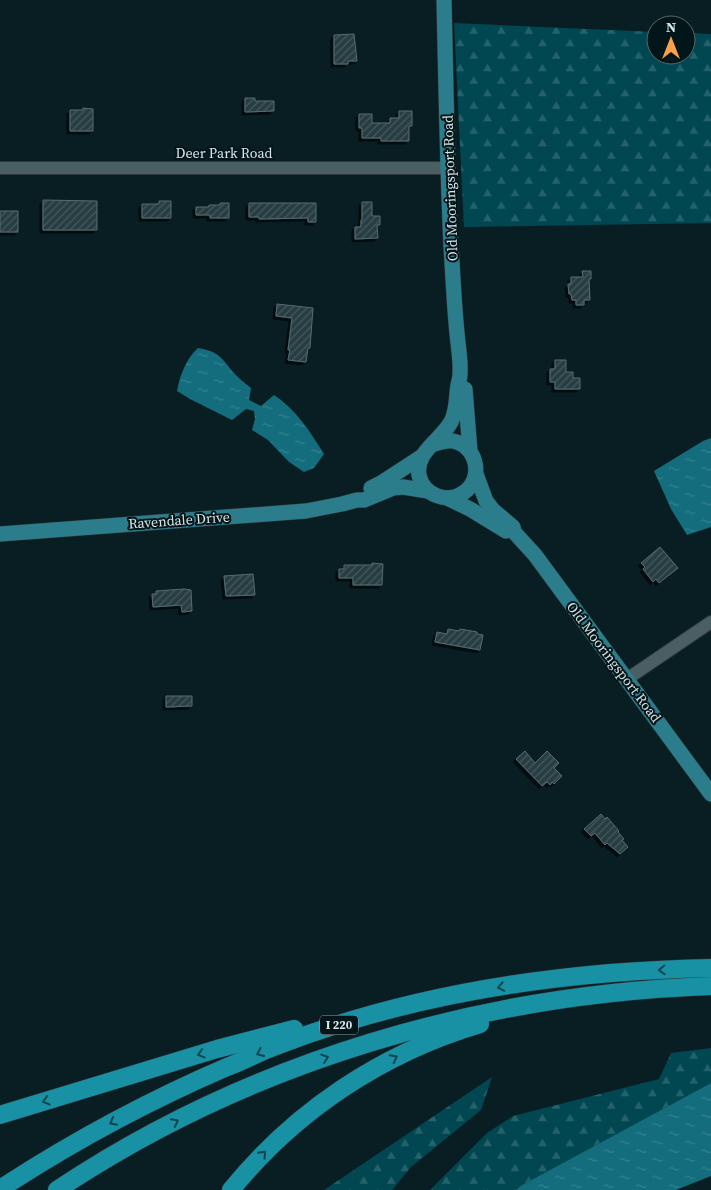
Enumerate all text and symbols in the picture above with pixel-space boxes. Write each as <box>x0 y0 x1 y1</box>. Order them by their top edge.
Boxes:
north arrow <box>646 15 696 65</box>
text: N <box>666 17 676 37</box>
street label: Old Mooringsport Road <box>437 114 463 261</box>
street label: Deer Park Road <box>175 143 273 163</box>
street label: Ravendale Drive <box>128 506 230 534</box>
street label: Old Mooringsport Road <box>562 598 666 726</box>
one-way arrow <box>658 964 666 975</box>
one-way arrow <box>496 981 505 992</box>
road number: I 220 <box>320 1016 358 1034</box>
one-way arrow <box>256 1046 265 1057</box>
one-way arrow <box>198 1049 206 1059</box>
one-way arrow <box>320 1054 328 1064</box>
one-way arrow <box>388 1054 397 1064</box>
one-way arrow <box>42 1096 51 1106</box>
one-way arrow <box>109 1115 118 1125</box>
one-way arrow <box>170 1118 179 1128</box>
one-way arrow <box>257 1150 266 1159</box>

